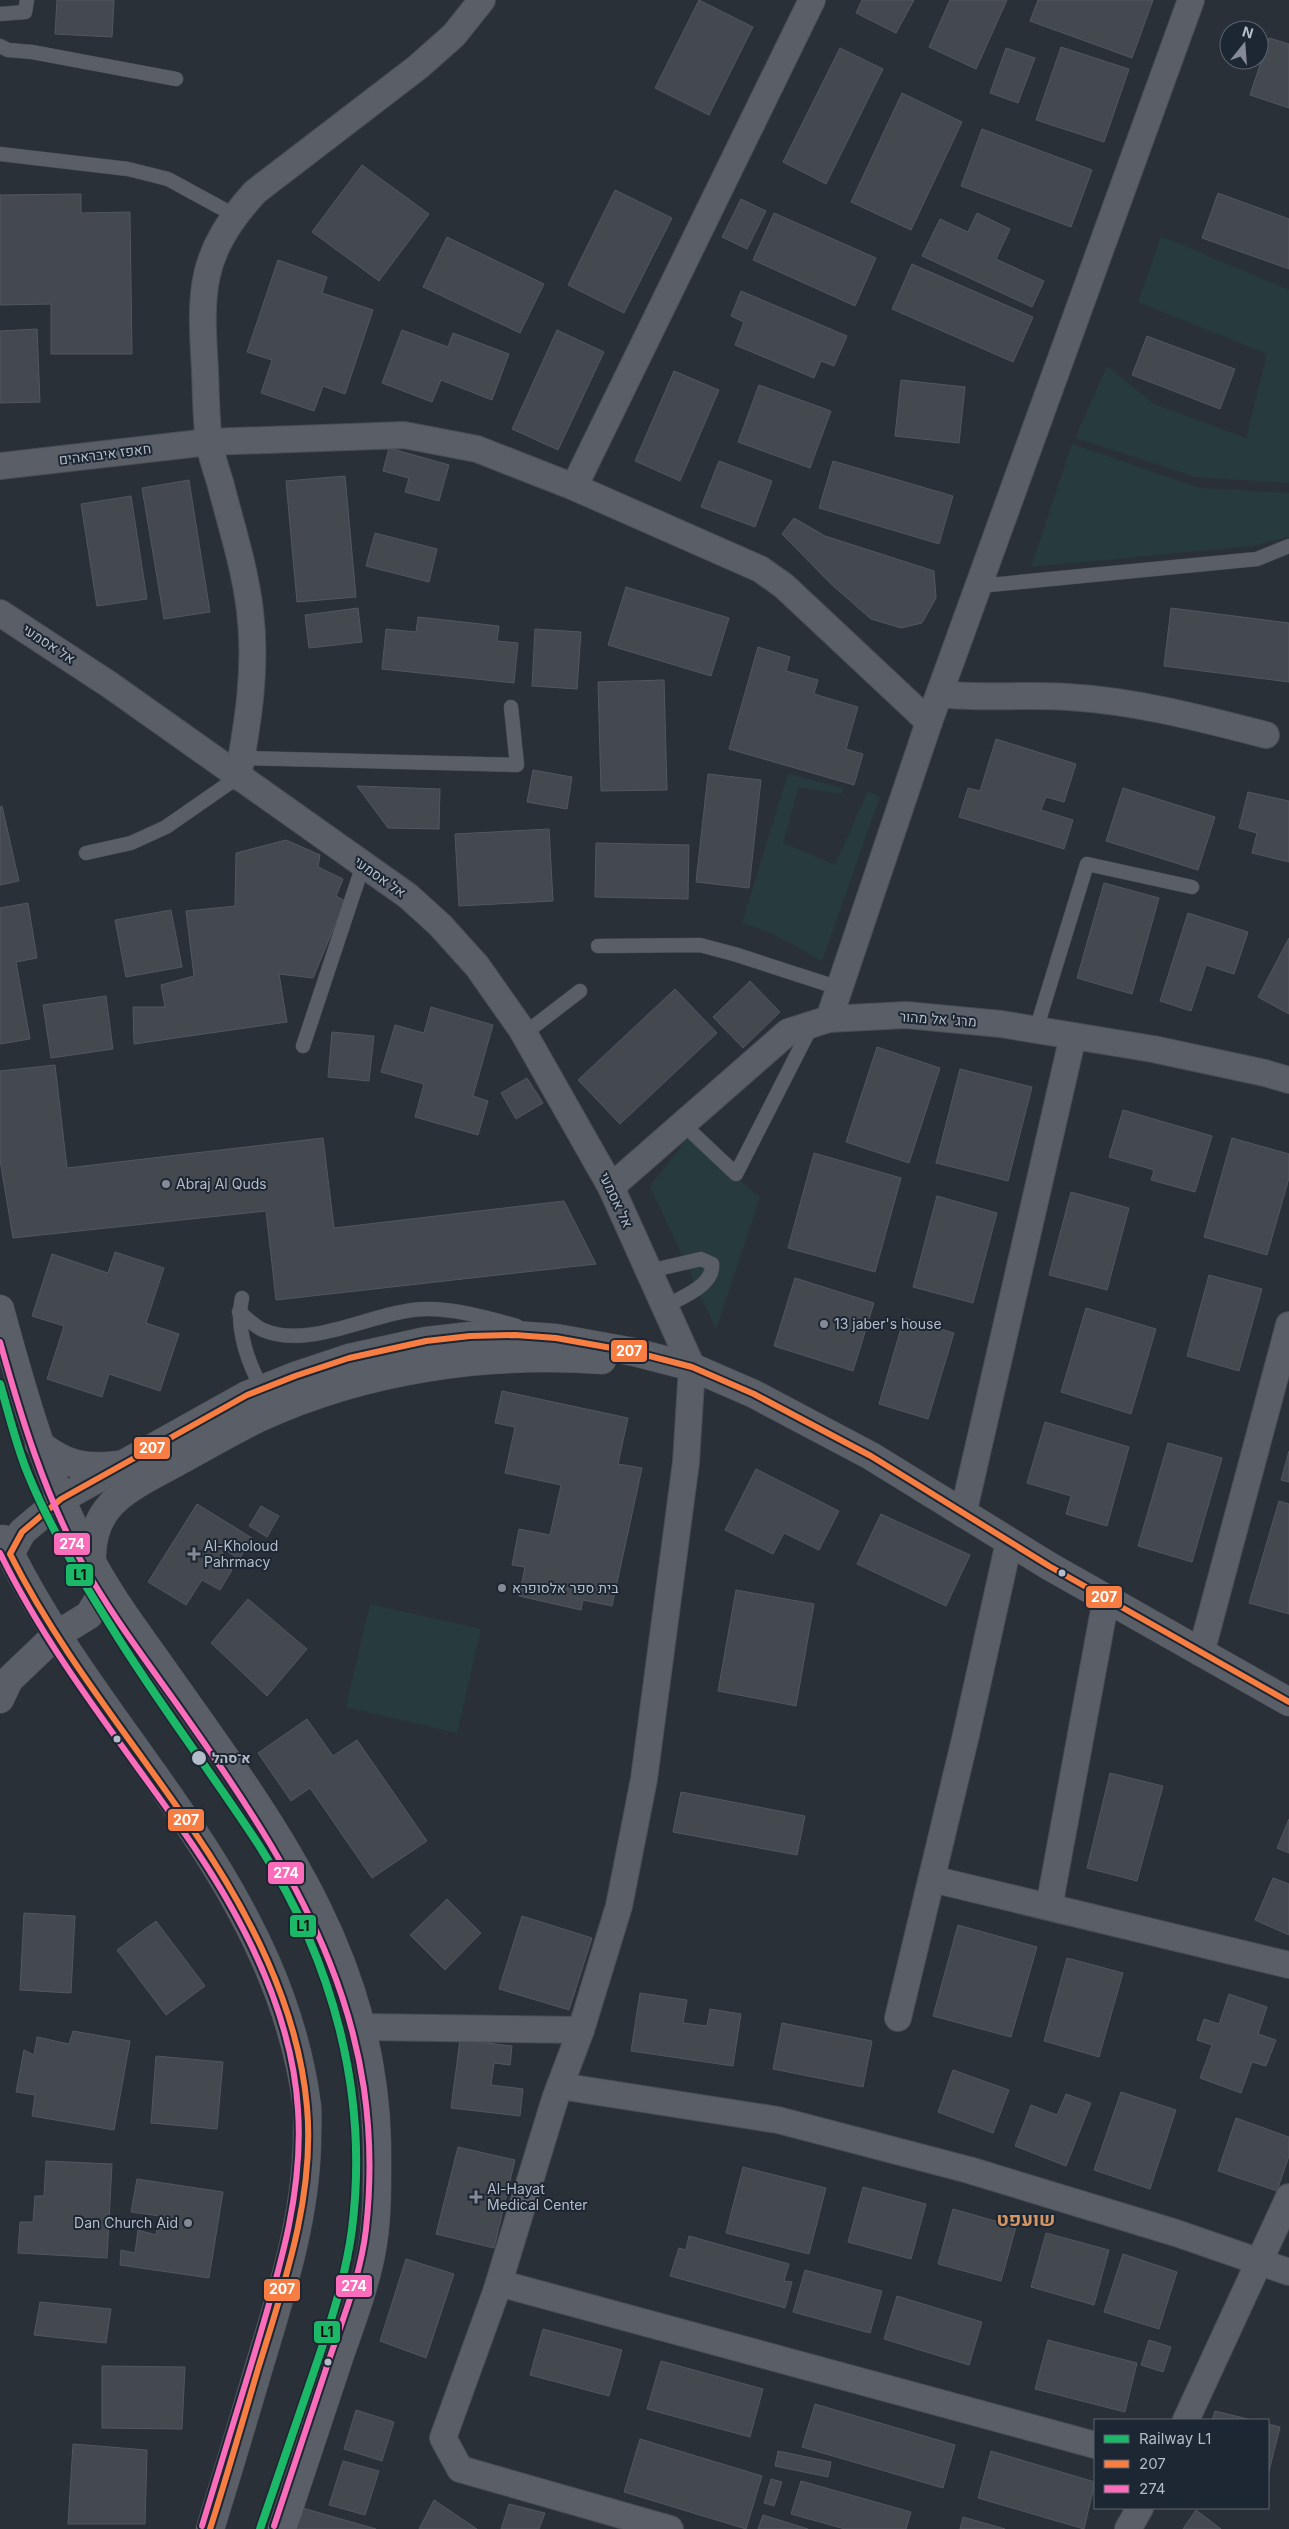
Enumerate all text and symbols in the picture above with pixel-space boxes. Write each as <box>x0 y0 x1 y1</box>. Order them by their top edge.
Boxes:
north arrow <box>1219 20 1269 70</box>
text: N <box>1240 22 1256 42</box>
street label: חאפז איבראהים <box>58 439 152 468</box>
street label: אל אסמעי <box>20 620 79 667</box>
street label: אל אסמעי <box>351 853 409 901</box>
street label: מרג' אל מהור <box>899 1007 977 1030</box>
street label: אל אסמעי <box>596 1169 637 1230</box>
place label: Abraj Al Quds <box>176 1175 267 1192</box>
marker: Abraj Al Quds <box>160 1178 172 1190</box>
place label: 13 jaber's house <box>834 1315 942 1332</box>
marker: 13 jaber's house <box>818 1318 830 1330</box>
line badge: 207 <box>610 1339 648 1363</box>
text: 207 <box>616 1342 642 1359</box>
line badge: 207 <box>133 1436 171 1460</box>
text: 207 <box>139 1439 165 1456</box>
line badge: 274 <box>53 1532 91 1556</box>
text: 274 <box>59 1535 85 1552</box>
place label: Al-Kholoud Pahrmacy <box>204 1537 278 1570</box>
marker: Al-Kholoud Pahrmacy <box>188 1548 200 1560</box>
line badge: L1 <box>65 1563 94 1587</box>
text: L1 <box>73 1566 87 1583</box>
unlabelled marker <box>1057 1568 1067 1578</box>
place label: בית ספר אלסופרא <box>512 1579 619 1596</box>
marker: בית ספר אלסופרא <box>496 1582 508 1594</box>
line badge: 207 <box>1085 1585 1123 1609</box>
text: 207 <box>1091 1588 1117 1605</box>
unlabelled marker <box>112 1734 122 1744</box>
marker: א־סהל <box>190 1749 208 1767</box>
place label: א־סהל <box>212 1749 251 1766</box>
line badge: 207 <box>167 1808 205 1832</box>
text: 207 <box>173 1811 199 1828</box>
line badge: 274 <box>267 1861 305 1885</box>
text: 274 <box>273 1864 299 1881</box>
line badge: L1 <box>289 1914 317 1938</box>
text: L1 <box>296 1917 310 1934</box>
place label: Al-Hayat Medical Center <box>487 2180 588 2213</box>
marker: Al-Hayat Medical Center <box>469 2190 483 2204</box>
district label: שועפט <box>997 2208 1055 2231</box>
place label: Dan Church Aid <box>74 2214 178 2231</box>
marker: Dan Church Aid <box>182 2217 194 2229</box>
line badge: 274 <box>335 2274 373 2298</box>
text: 274 <box>341 2277 367 2294</box>
line badge: 207 <box>263 2278 301 2302</box>
text: 207 <box>269 2280 295 2297</box>
line badge: L1 <box>313 2320 341 2344</box>
text: L1 <box>320 2323 334 2340</box>
unlabelled marker <box>323 2357 333 2367</box>
legend <box>1094 2419 1269 2509</box>
text: Railway L1 <box>1139 2429 1211 2448</box>
text: 207 <box>1139 2454 1166 2473</box>
text: 274 <box>1139 2479 1165 2498</box>

